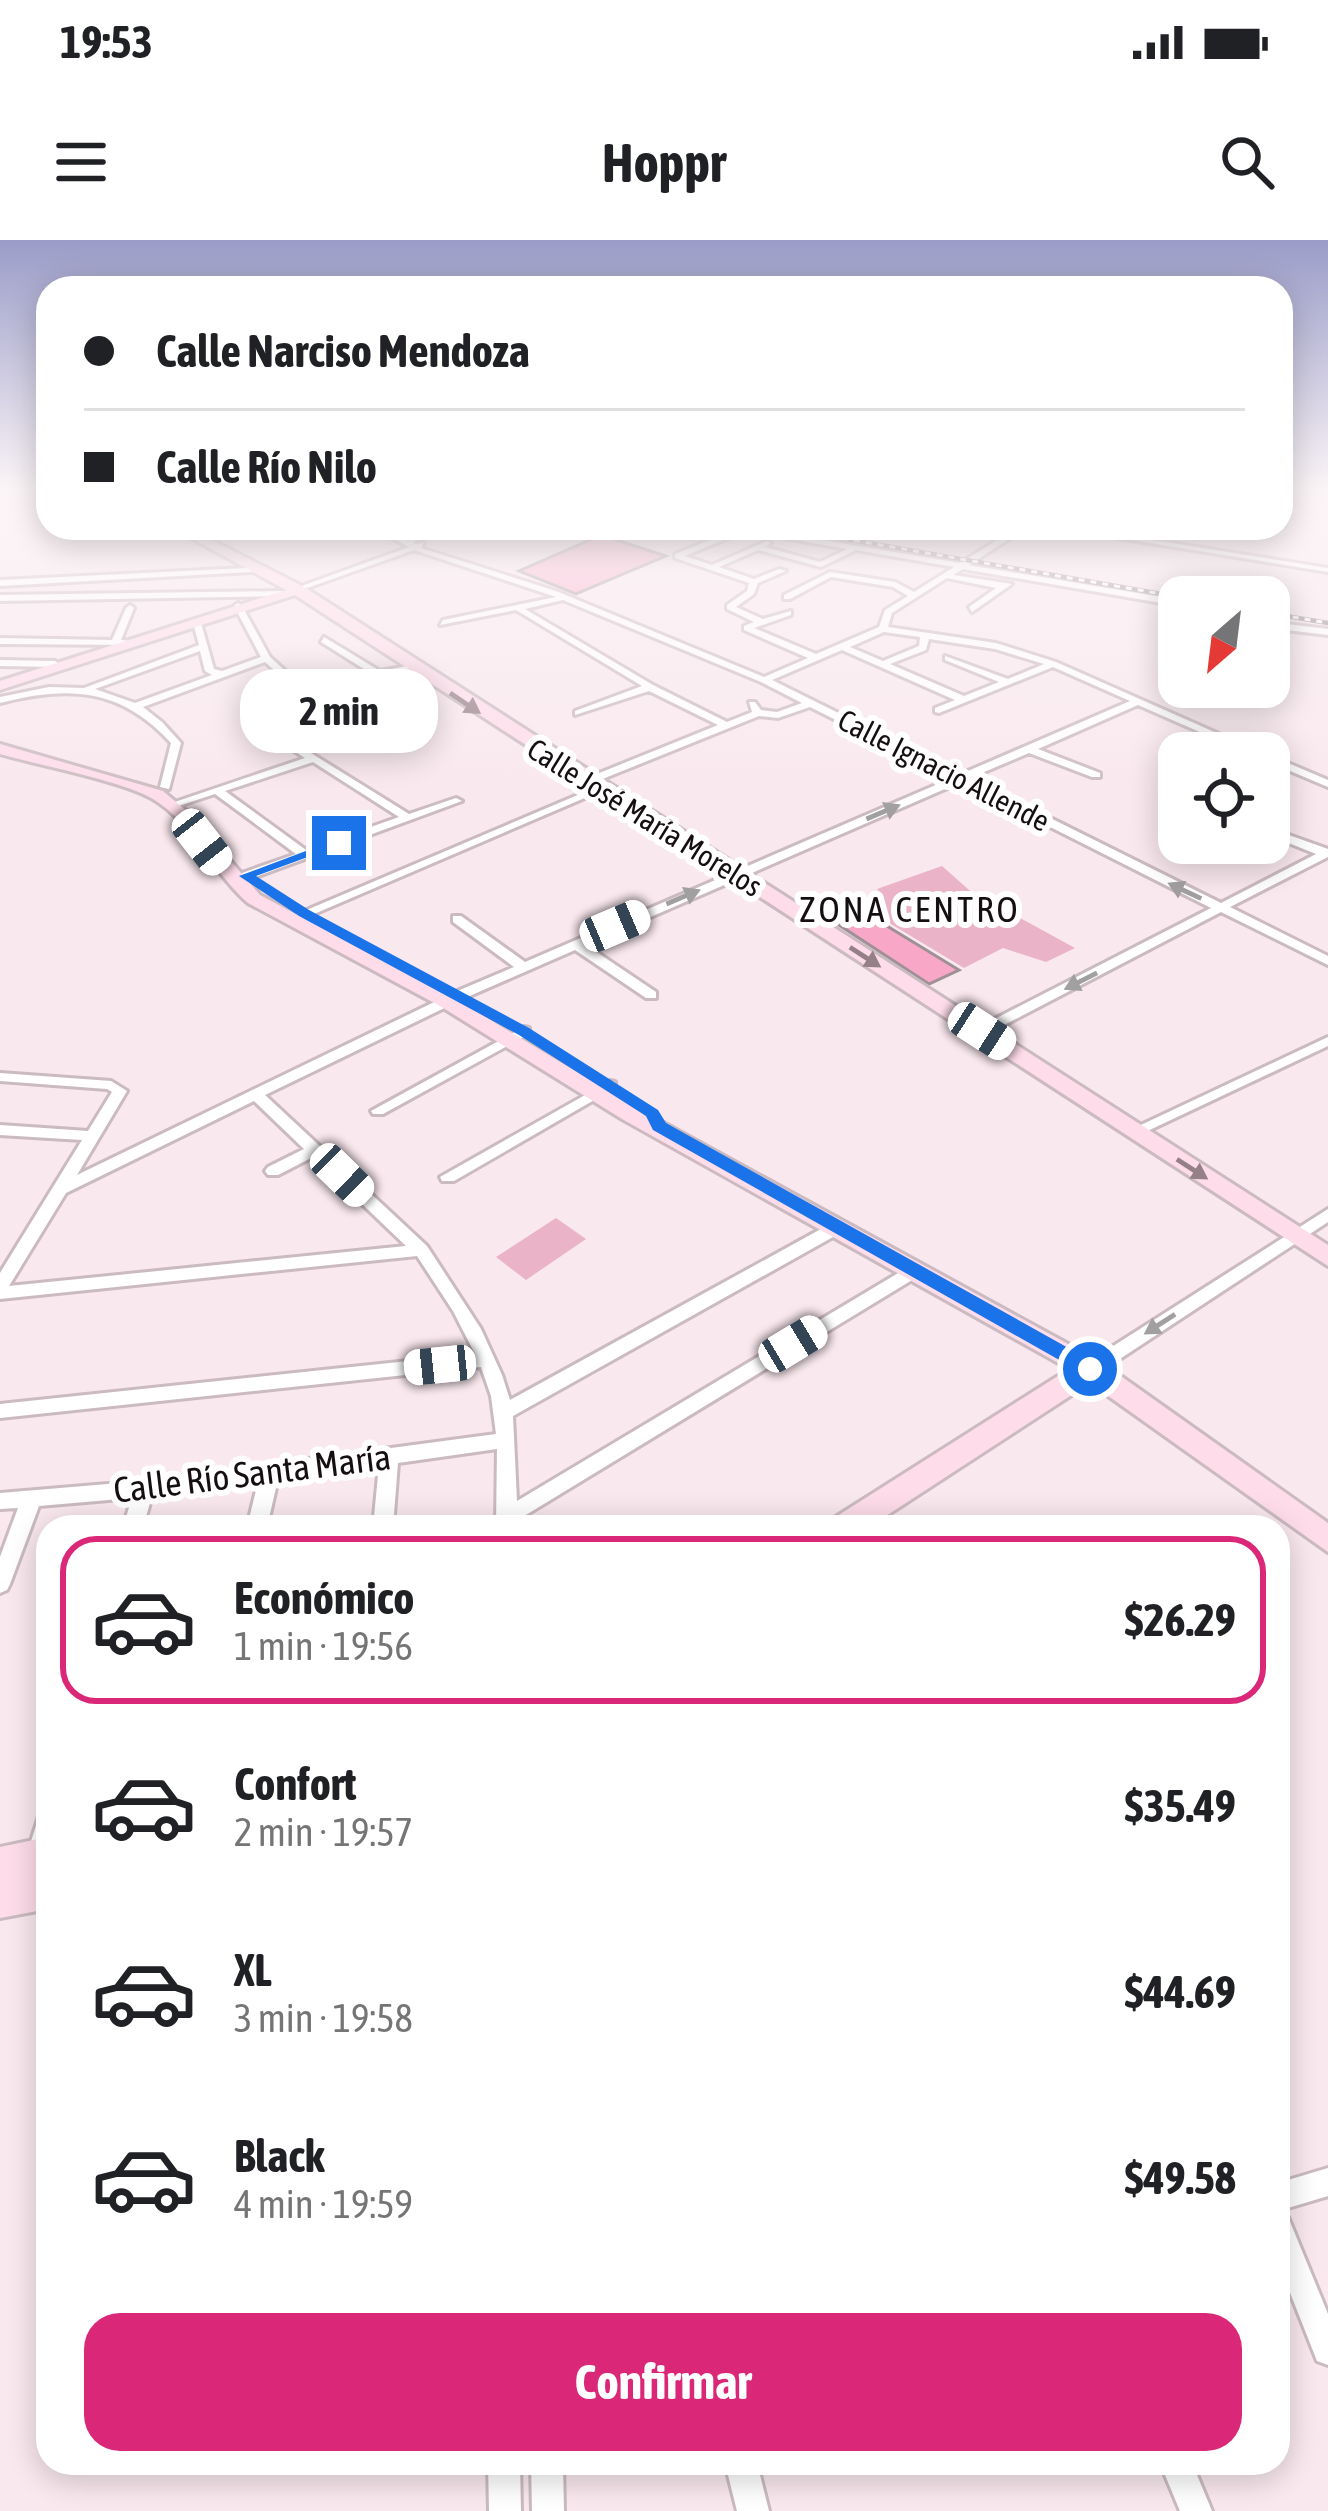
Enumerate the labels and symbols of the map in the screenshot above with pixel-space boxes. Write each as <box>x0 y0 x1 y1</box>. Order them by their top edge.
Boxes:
north arrow <box>1158 576 1290 708</box>
callout: 2 min <box>240 669 438 753</box>
one-way arrow <box>449 690 481 713</box>
street label: Calle Ignacio Allende <box>833 702 1055 838</box>
street label: Calle José María Morelos <box>522 731 768 903</box>
one-way arrow <box>865 802 901 821</box>
car <box>166 803 238 881</box>
route end <box>312 816 366 870</box>
one-way arrow <box>1167 881 1202 901</box>
one-way arrow <box>665 887 701 906</box>
district label: ZONA CENTRO <box>799 888 1021 930</box>
car <box>575 895 655 957</box>
one-way arrow <box>849 945 881 967</box>
one-way arrow <box>1064 970 1098 990</box>
car <box>942 996 1022 1066</box>
car <box>304 1137 380 1213</box>
one-way arrow <box>1176 1158 1208 1180</box>
car <box>753 1310 833 1378</box>
one-way arrow <box>1144 1313 1176 1335</box>
route start <box>1063 1342 1117 1396</box>
car <box>402 1343 478 1387</box>
street label: Calle Río Santa María <box>111 1435 393 1511</box>

